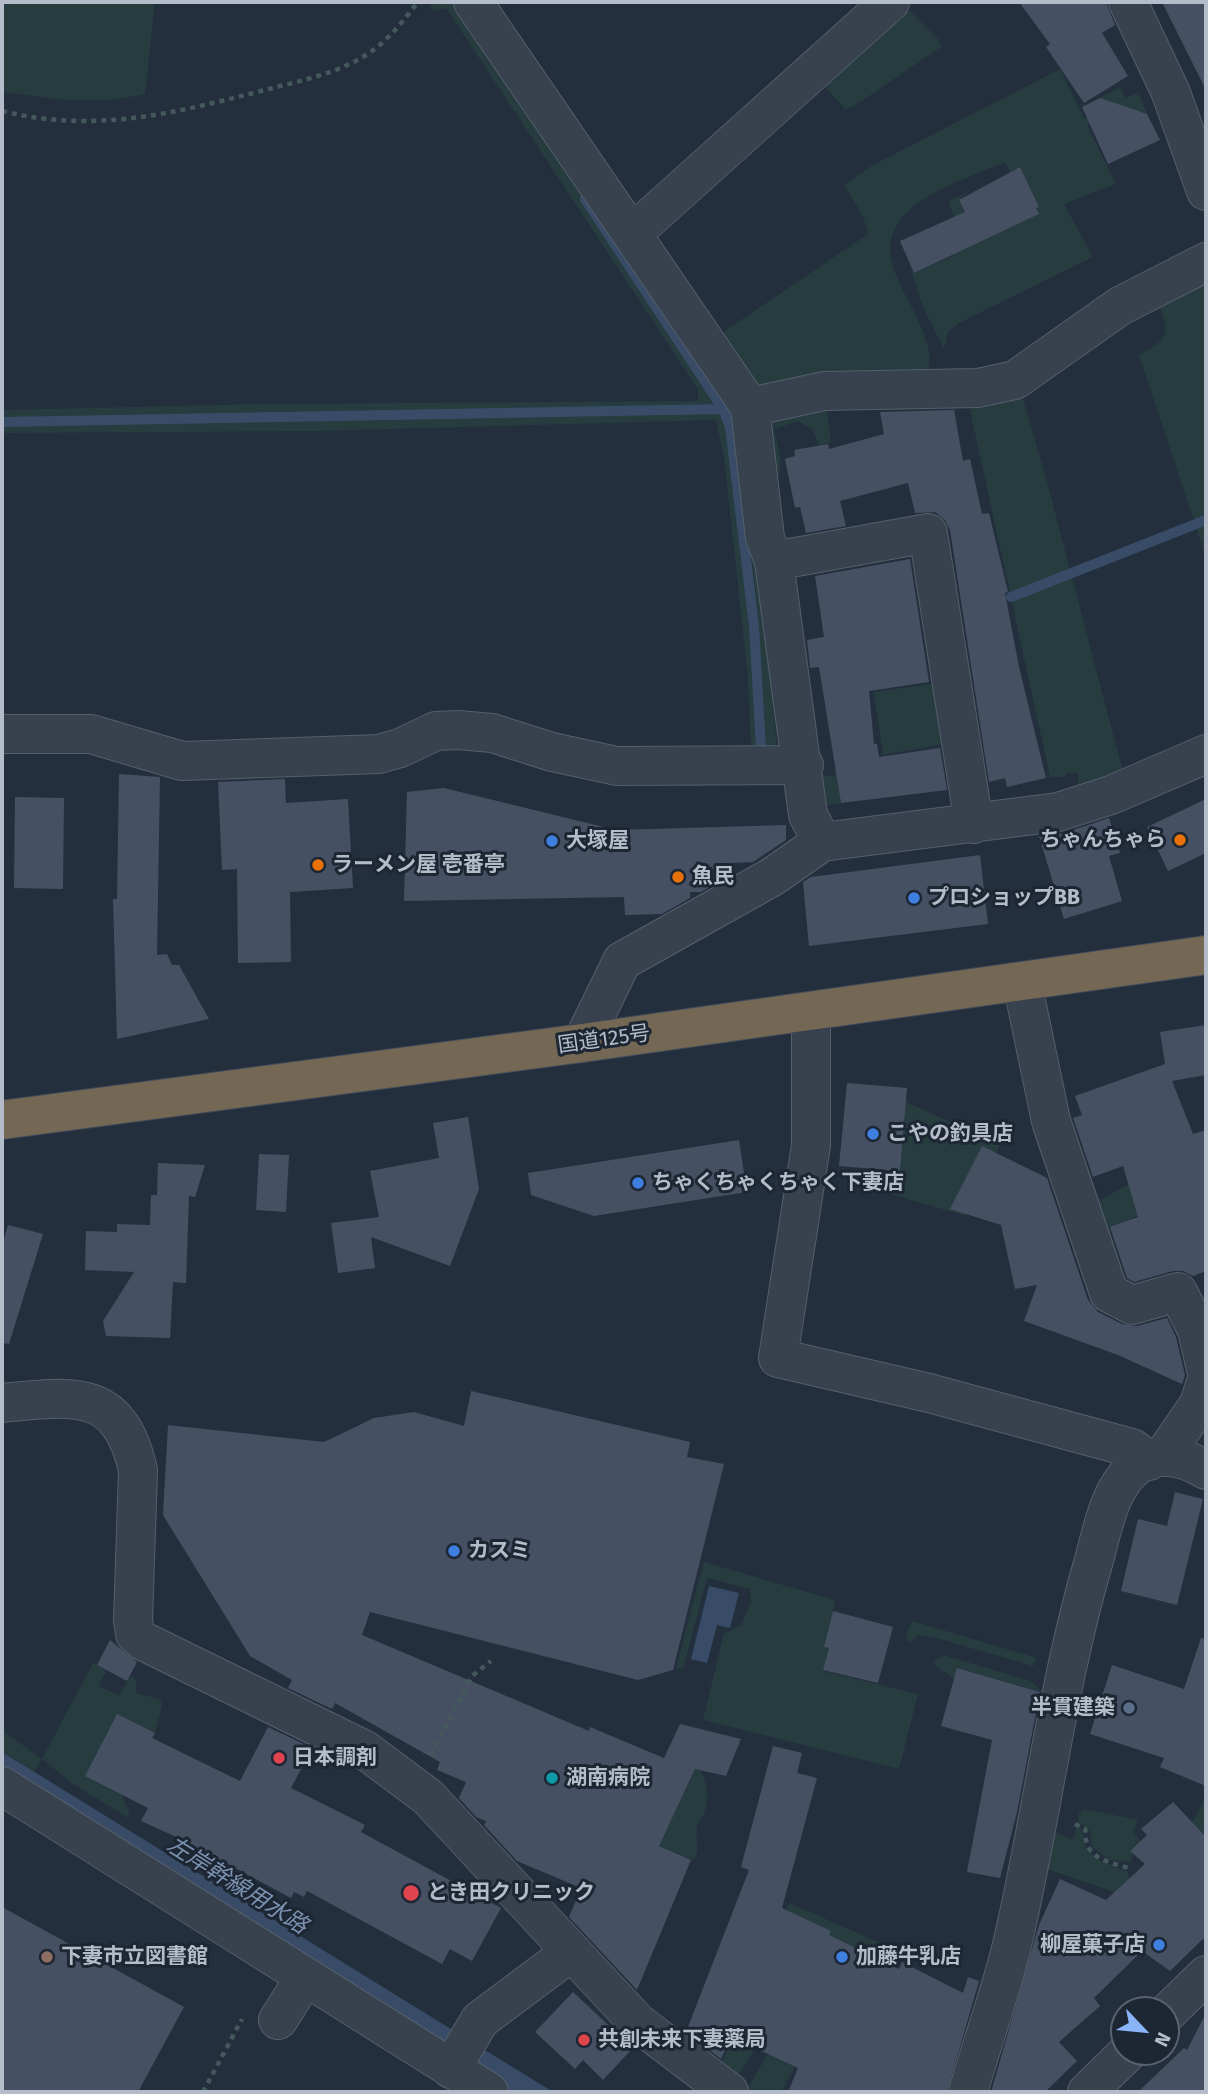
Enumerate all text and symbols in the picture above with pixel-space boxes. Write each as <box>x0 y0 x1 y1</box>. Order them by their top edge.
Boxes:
place label: ちゃんちゃら <box>1040 827 1166 853</box>
place label: 大塚屋 <box>566 828 629 854</box>
marker: ちゃんちゃら <box>1172 832 1188 848</box>
marker: 大塚屋 <box>544 833 560 849</box>
place label: ラーメン屋 壱番亭 <box>332 852 505 878</box>
marker: ラーメン屋 壱番亭 <box>310 857 326 873</box>
place label: 魚民 <box>692 864 734 890</box>
marker: 魚民 <box>670 869 686 885</box>
place label: プロショップBB <box>928 885 1080 911</box>
marker: プロショップBB <box>906 890 922 906</box>
street label: 国道125号 <box>556 1021 652 1059</box>
place label: こやの釣具店 <box>887 1121 1013 1147</box>
marker: こやの釣具店 <box>865 1126 881 1142</box>
place label: ちゃくちゃくちゃく下妻店 <box>652 1170 904 1196</box>
marker: ちゃくちゃくちゃく下妻店 <box>630 1175 646 1191</box>
place label: カスミ <box>468 1538 531 1564</box>
marker: カスミ <box>446 1543 462 1559</box>
place label: 半貫建築 <box>1031 1695 1115 1721</box>
marker: 半貫建築 <box>1121 1700 1137 1716</box>
place label: 日本調剤 <box>293 1745 377 1771</box>
marker: 日本調剤 <box>271 1750 287 1766</box>
place label: 湖南病院 <box>566 1765 650 1791</box>
marker: 湖南病院 <box>544 1770 560 1786</box>
water label: 左岸幹線用水路 <box>161 1832 313 1940</box>
place label: とき田クリニック <box>427 1880 595 1906</box>
marker: とき田クリニック <box>401 1883 421 1903</box>
place label: 柳屋菓子店 <box>1040 1932 1145 1958</box>
marker: 柳屋菓子店 <box>1151 1937 1167 1953</box>
place label: 下妻市立図書館 <box>61 1944 208 1970</box>
place label: 加藤牛乳店 <box>856 1944 961 1970</box>
marker: 下妻市立図書館 <box>39 1949 55 1965</box>
marker: 加藤牛乳店 <box>834 1949 850 1965</box>
north arrow <box>1110 1996 1180 2066</box>
place label: 共創未来下妻薬局 <box>598 2027 766 2053</box>
text: N <box>1149 2029 1176 2050</box>
marker: 共創未来下妻薬局 <box>576 2032 592 2048</box>

